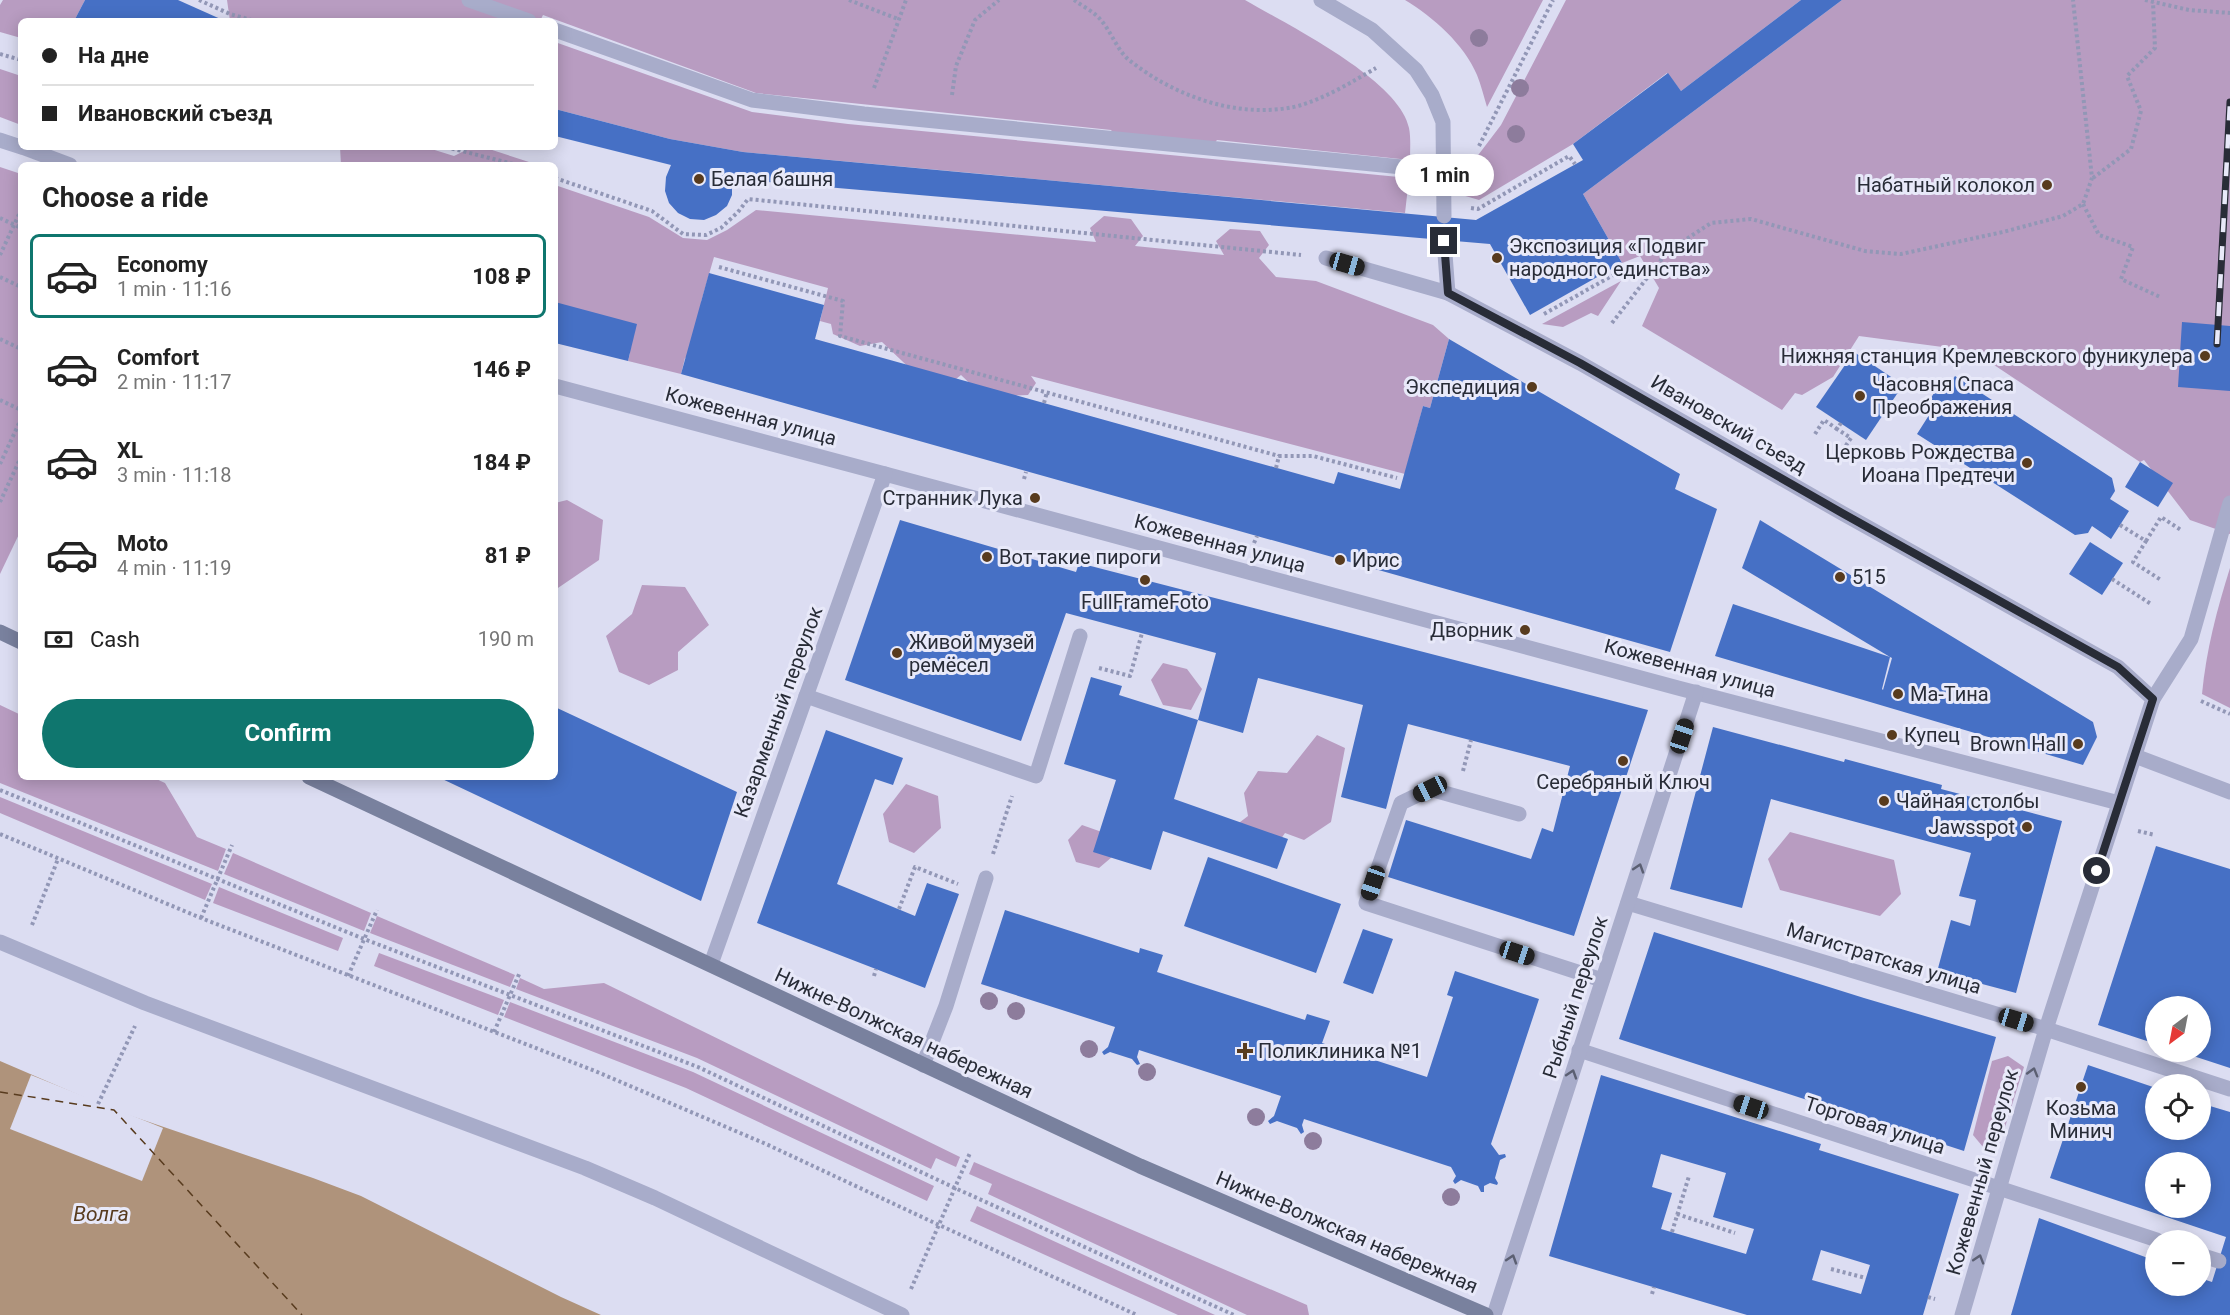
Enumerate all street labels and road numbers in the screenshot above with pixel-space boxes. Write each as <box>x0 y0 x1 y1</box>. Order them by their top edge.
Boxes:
street label: Ивановский съезд <box>1647 370 1811 478</box>
street label: Кожевенная улица <box>663 382 839 450</box>
street label: Кожевенная улица <box>1132 509 1308 577</box>
street label: Казарменный переулок <box>729 603 828 821</box>
street label: Кожевенная улица <box>1602 634 1778 702</box>
street label: Рыбный переулок <box>1537 913 1613 1081</box>
street label: Магистратская улица <box>1784 917 1984 999</box>
street label: Нижне-Волжская набережная <box>771 963 1037 1103</box>
street label: Кожевенный переулок <box>1941 1066 2023 1278</box>
street label: Торговая улица <box>1802 1091 1948 1159</box>
street label: Нижне-Волжская набережная <box>1213 1166 1481 1298</box>

